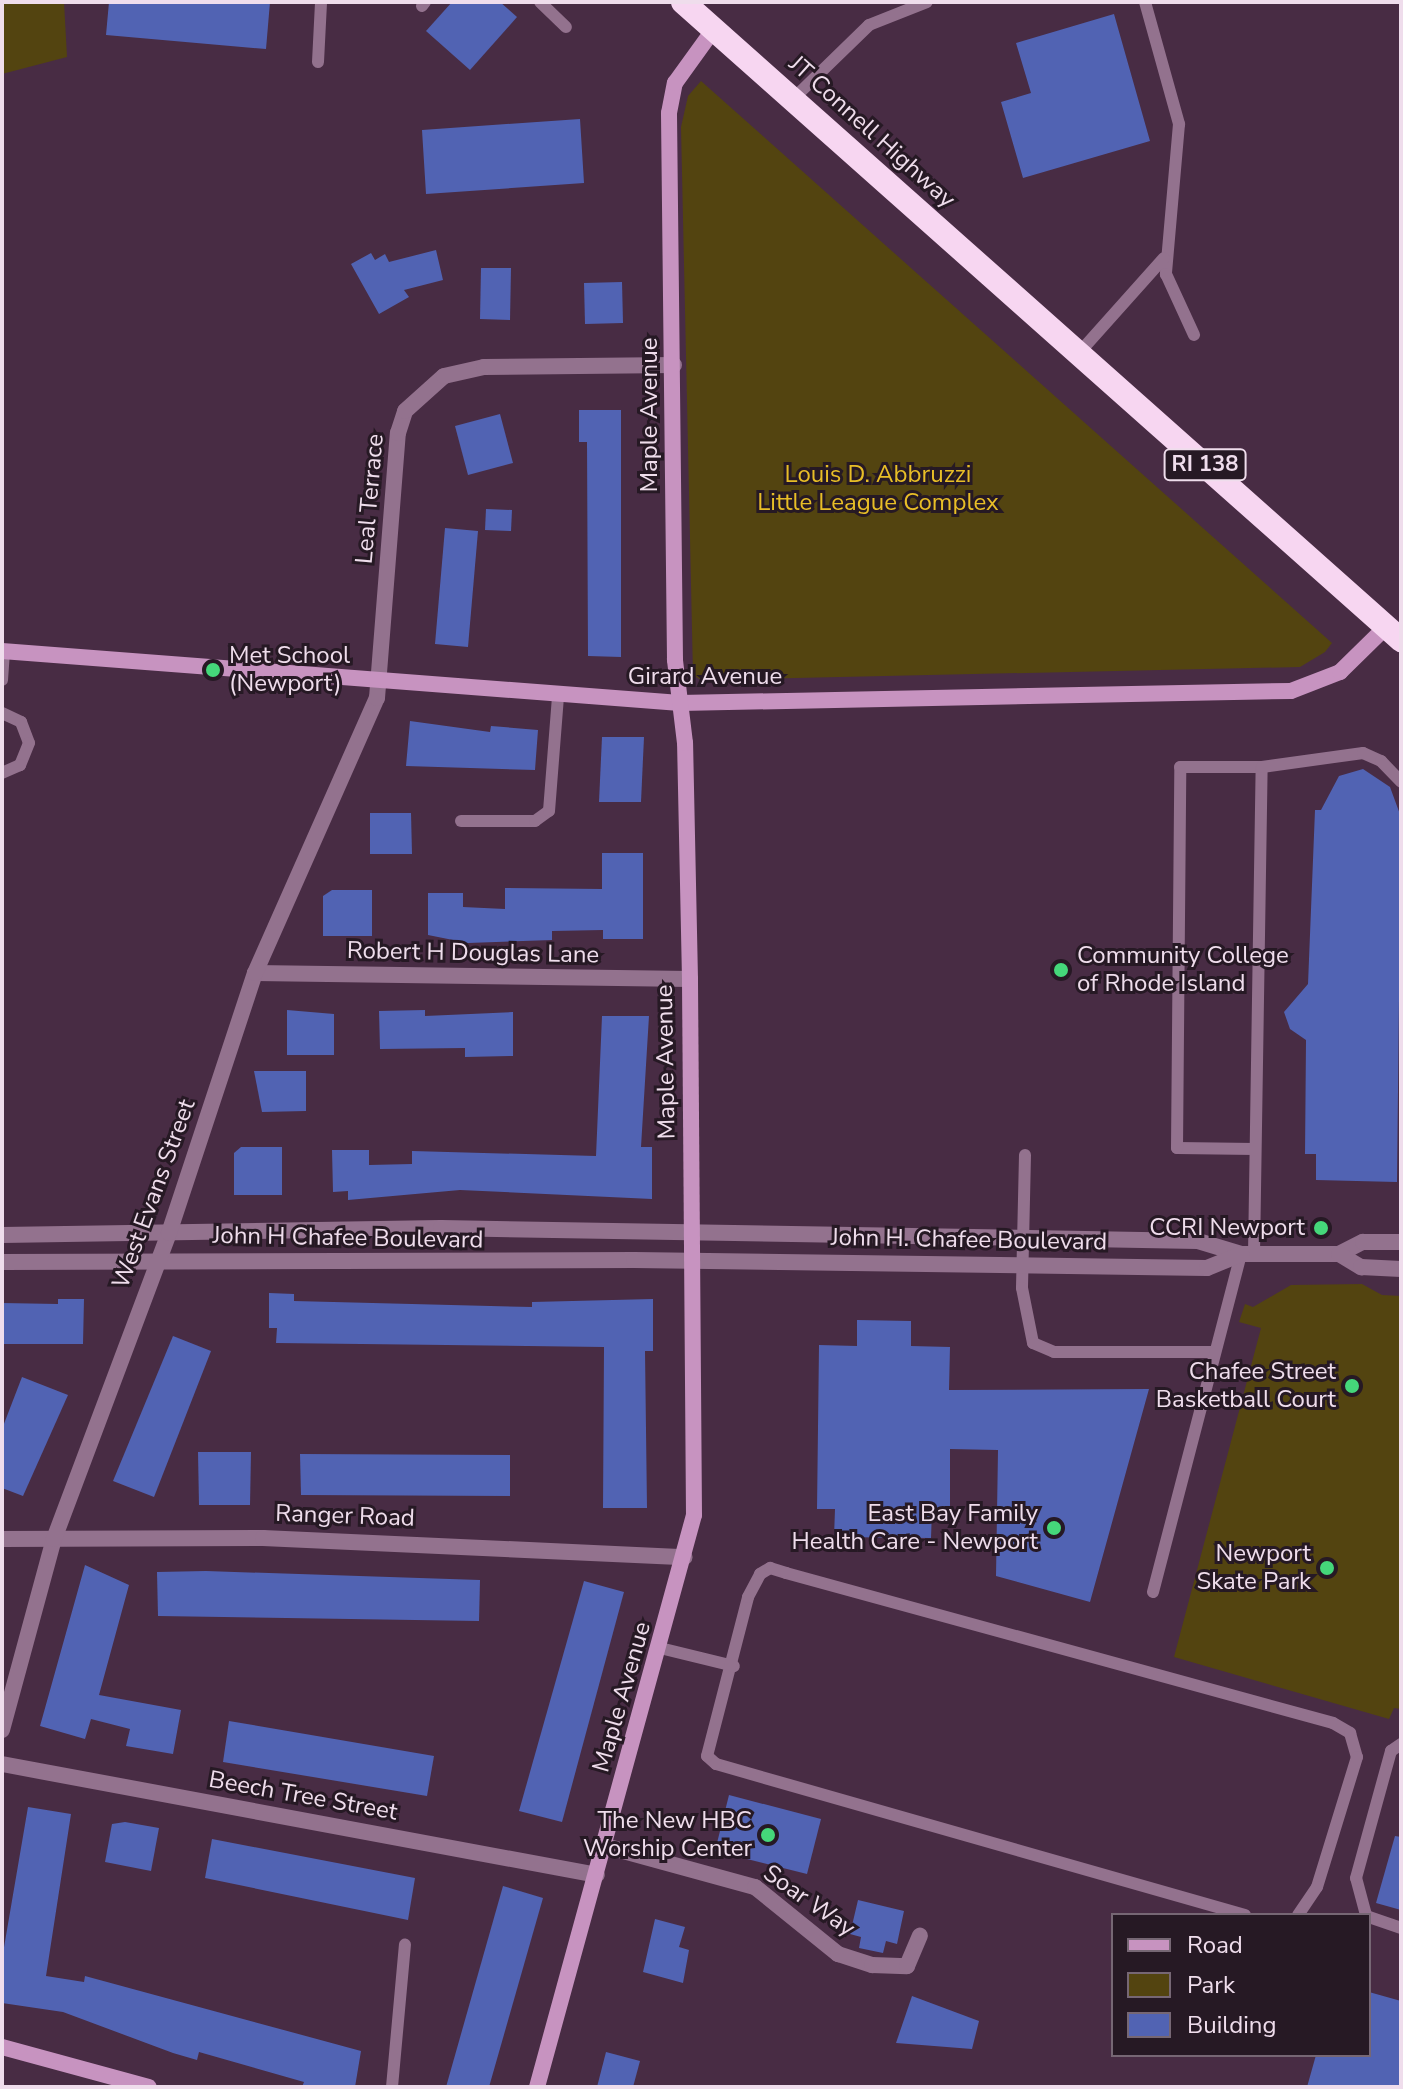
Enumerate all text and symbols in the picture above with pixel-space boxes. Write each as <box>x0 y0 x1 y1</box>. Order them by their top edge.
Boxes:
street label: JT Connell Highway <box>783 50 961 214</box>
street label: Maple Avenue <box>636 338 664 492</box>
street label: Leal Terrace <box>350 433 390 565</box>
road number: RI 138 <box>1163 447 1247 483</box>
park label: Louis D. Abbruzzi Little League Complex <box>757 461 999 517</box>
place label: Met School (Newport) <box>229 642 350 698</box>
marker: Met School (Newport) <box>204 661 222 679</box>
street label: Girard Avenue <box>628 663 782 691</box>
street label: Robert H Douglas Lane <box>347 936 599 970</box>
place label: Community College of Rhode Island <box>1077 942 1289 998</box>
marker: Community College of Rhode Island <box>1052 961 1070 979</box>
street label: Maple Avenue <box>650 984 682 1140</box>
street label: West Evans Street <box>106 1095 202 1293</box>
place label: CCRI Newport <box>1149 1214 1305 1242</box>
marker: CCRI Newport <box>1312 1219 1330 1237</box>
street label: John H Chafee Boulevard <box>212 1221 484 1255</box>
street label: John H. Chafee Boulevard <box>831 1223 1107 1257</box>
place label: Chafee Street Basketball Court <box>1156 1358 1336 1414</box>
marker: Chafee Street Basketball Court <box>1343 1377 1361 1395</box>
street label: Ranger Road <box>275 1499 415 1533</box>
place label: East Bay Family Health Care - Newport <box>791 1500 1038 1556</box>
marker: East Bay Family Health Care - Newport <box>1045 1519 1063 1537</box>
place label: Newport Skate Park <box>1196 1540 1311 1596</box>
marker: Newport Skate Park <box>1318 1559 1336 1577</box>
street label: Maple Avenue <box>587 1619 657 1775</box>
street label: Beech Tree Street <box>206 1765 400 1827</box>
place label: The New HBC Worship Center <box>583 1807 752 1863</box>
marker: The New HBC Worship Center <box>759 1826 777 1844</box>
street label: Soar Way <box>758 1859 860 1943</box>
legend <box>1111 1913 1371 2057</box>
text: Road <box>1187 1929 1243 1961</box>
text: Park <box>1187 1969 1235 2001</box>
text: Building <box>1187 2009 1277 2041</box>

